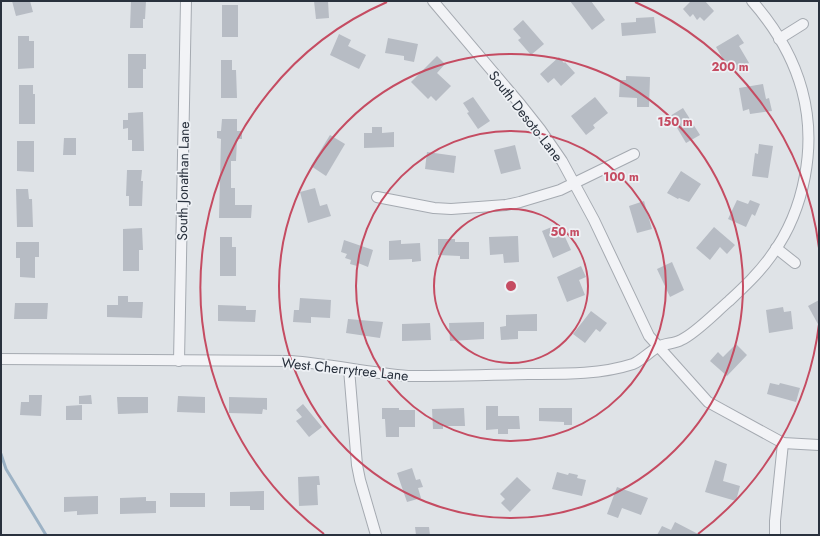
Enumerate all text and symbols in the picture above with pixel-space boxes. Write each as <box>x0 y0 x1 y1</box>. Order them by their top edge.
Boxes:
text: 200 m <box>711 58 749 76</box>
street label: South Desoto Lane <box>484 66 568 166</box>
text: 150 m <box>657 113 693 131</box>
street label: South Jonathan Lane <box>172 121 194 241</box>
text: 100 m <box>603 168 639 186</box>
text: 50 m <box>550 223 580 241</box>
centre of rings <box>504 279 518 293</box>
street label: West Cherrytree Lane <box>280 352 410 386</box>

